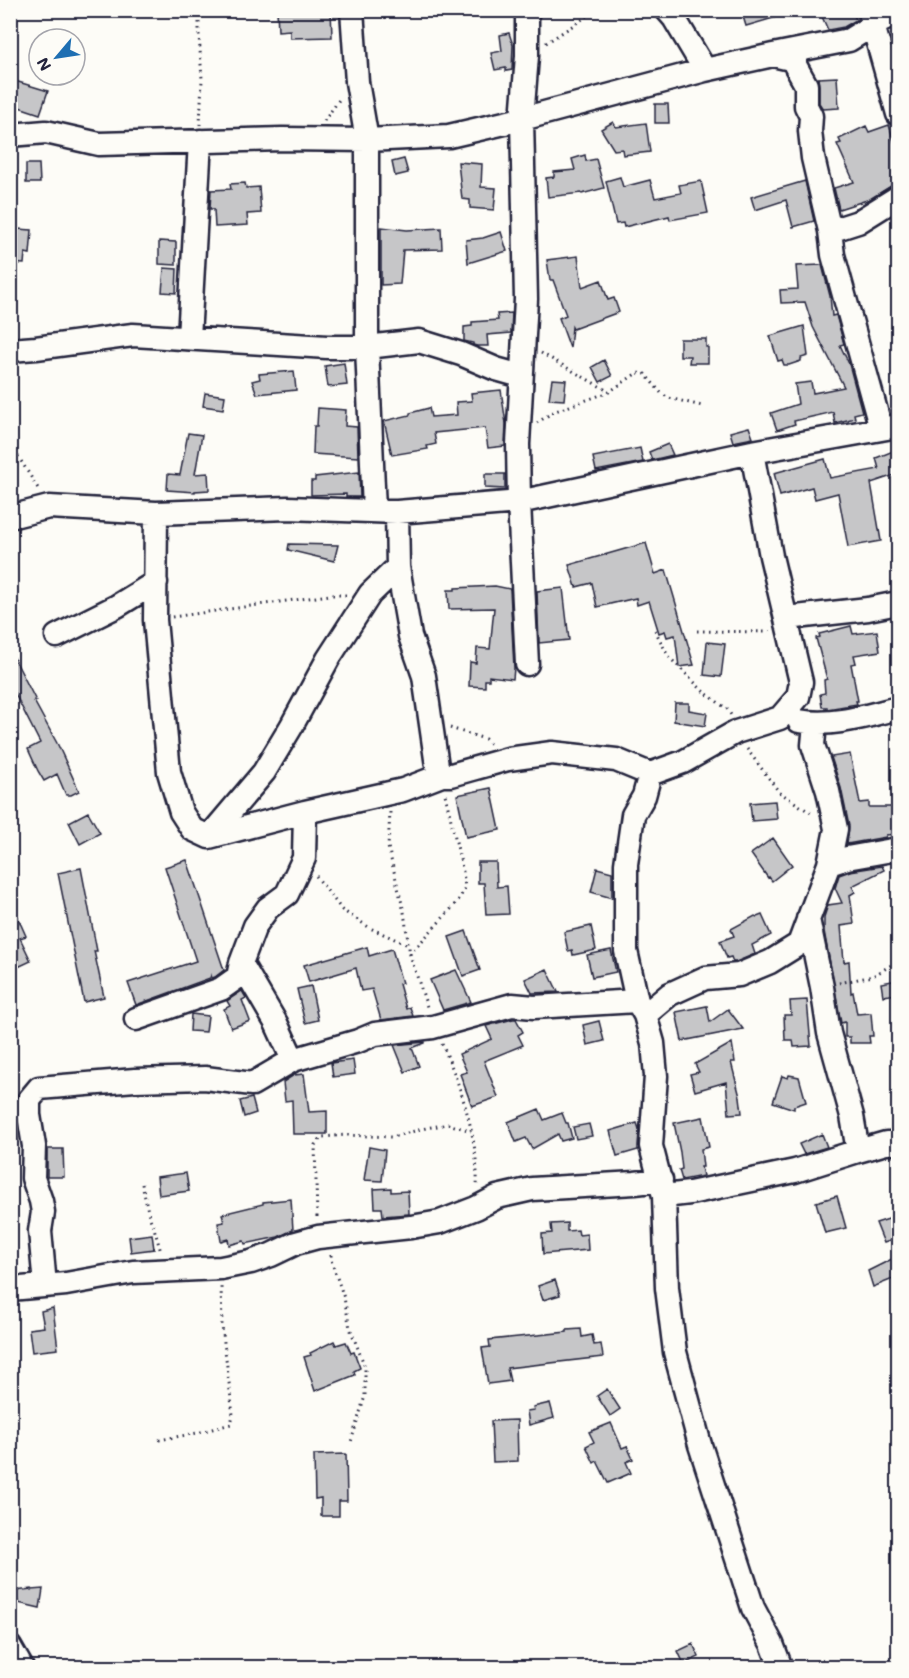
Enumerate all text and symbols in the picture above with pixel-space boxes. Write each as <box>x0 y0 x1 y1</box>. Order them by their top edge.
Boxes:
north arrow <box>27 27 87 87</box>
text: N <box>31 54 56 75</box>

